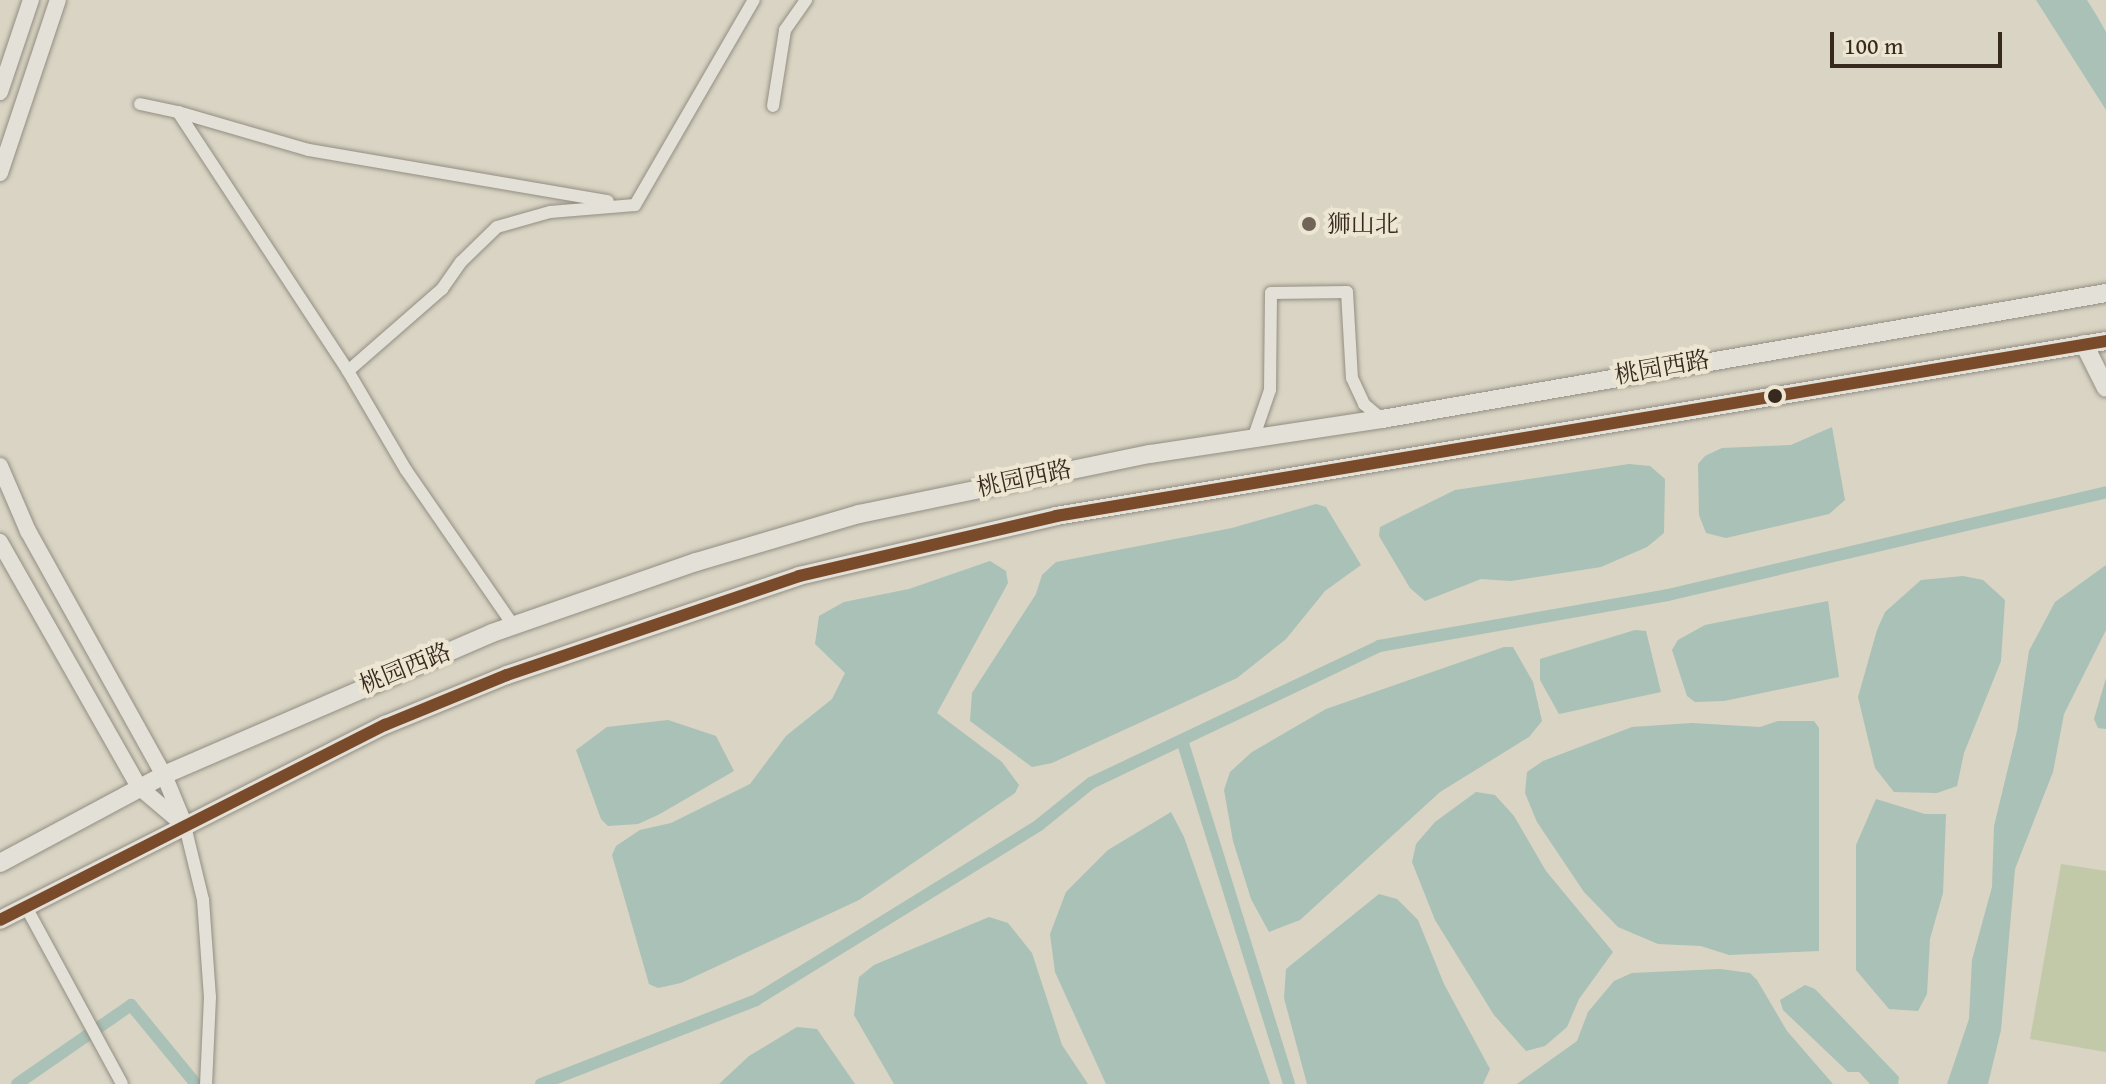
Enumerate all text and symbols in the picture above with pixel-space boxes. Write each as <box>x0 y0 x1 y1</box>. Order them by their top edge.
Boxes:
scale bar <box>1834 16 2006 66</box>
text: 100 m <box>1844 28 1904 63</box>
place label: 狮山北 <box>1327 210 1399 238</box>
marker: 狮山北 <box>1298 213 1320 235</box>
street label: 桃园西路 <box>1612 344 1712 390</box>
unlabelled marker <box>1767 388 1783 404</box>
street label: 桃园西路 <box>974 454 1074 502</box>
street label: 桃园西路 <box>355 637 455 699</box>

